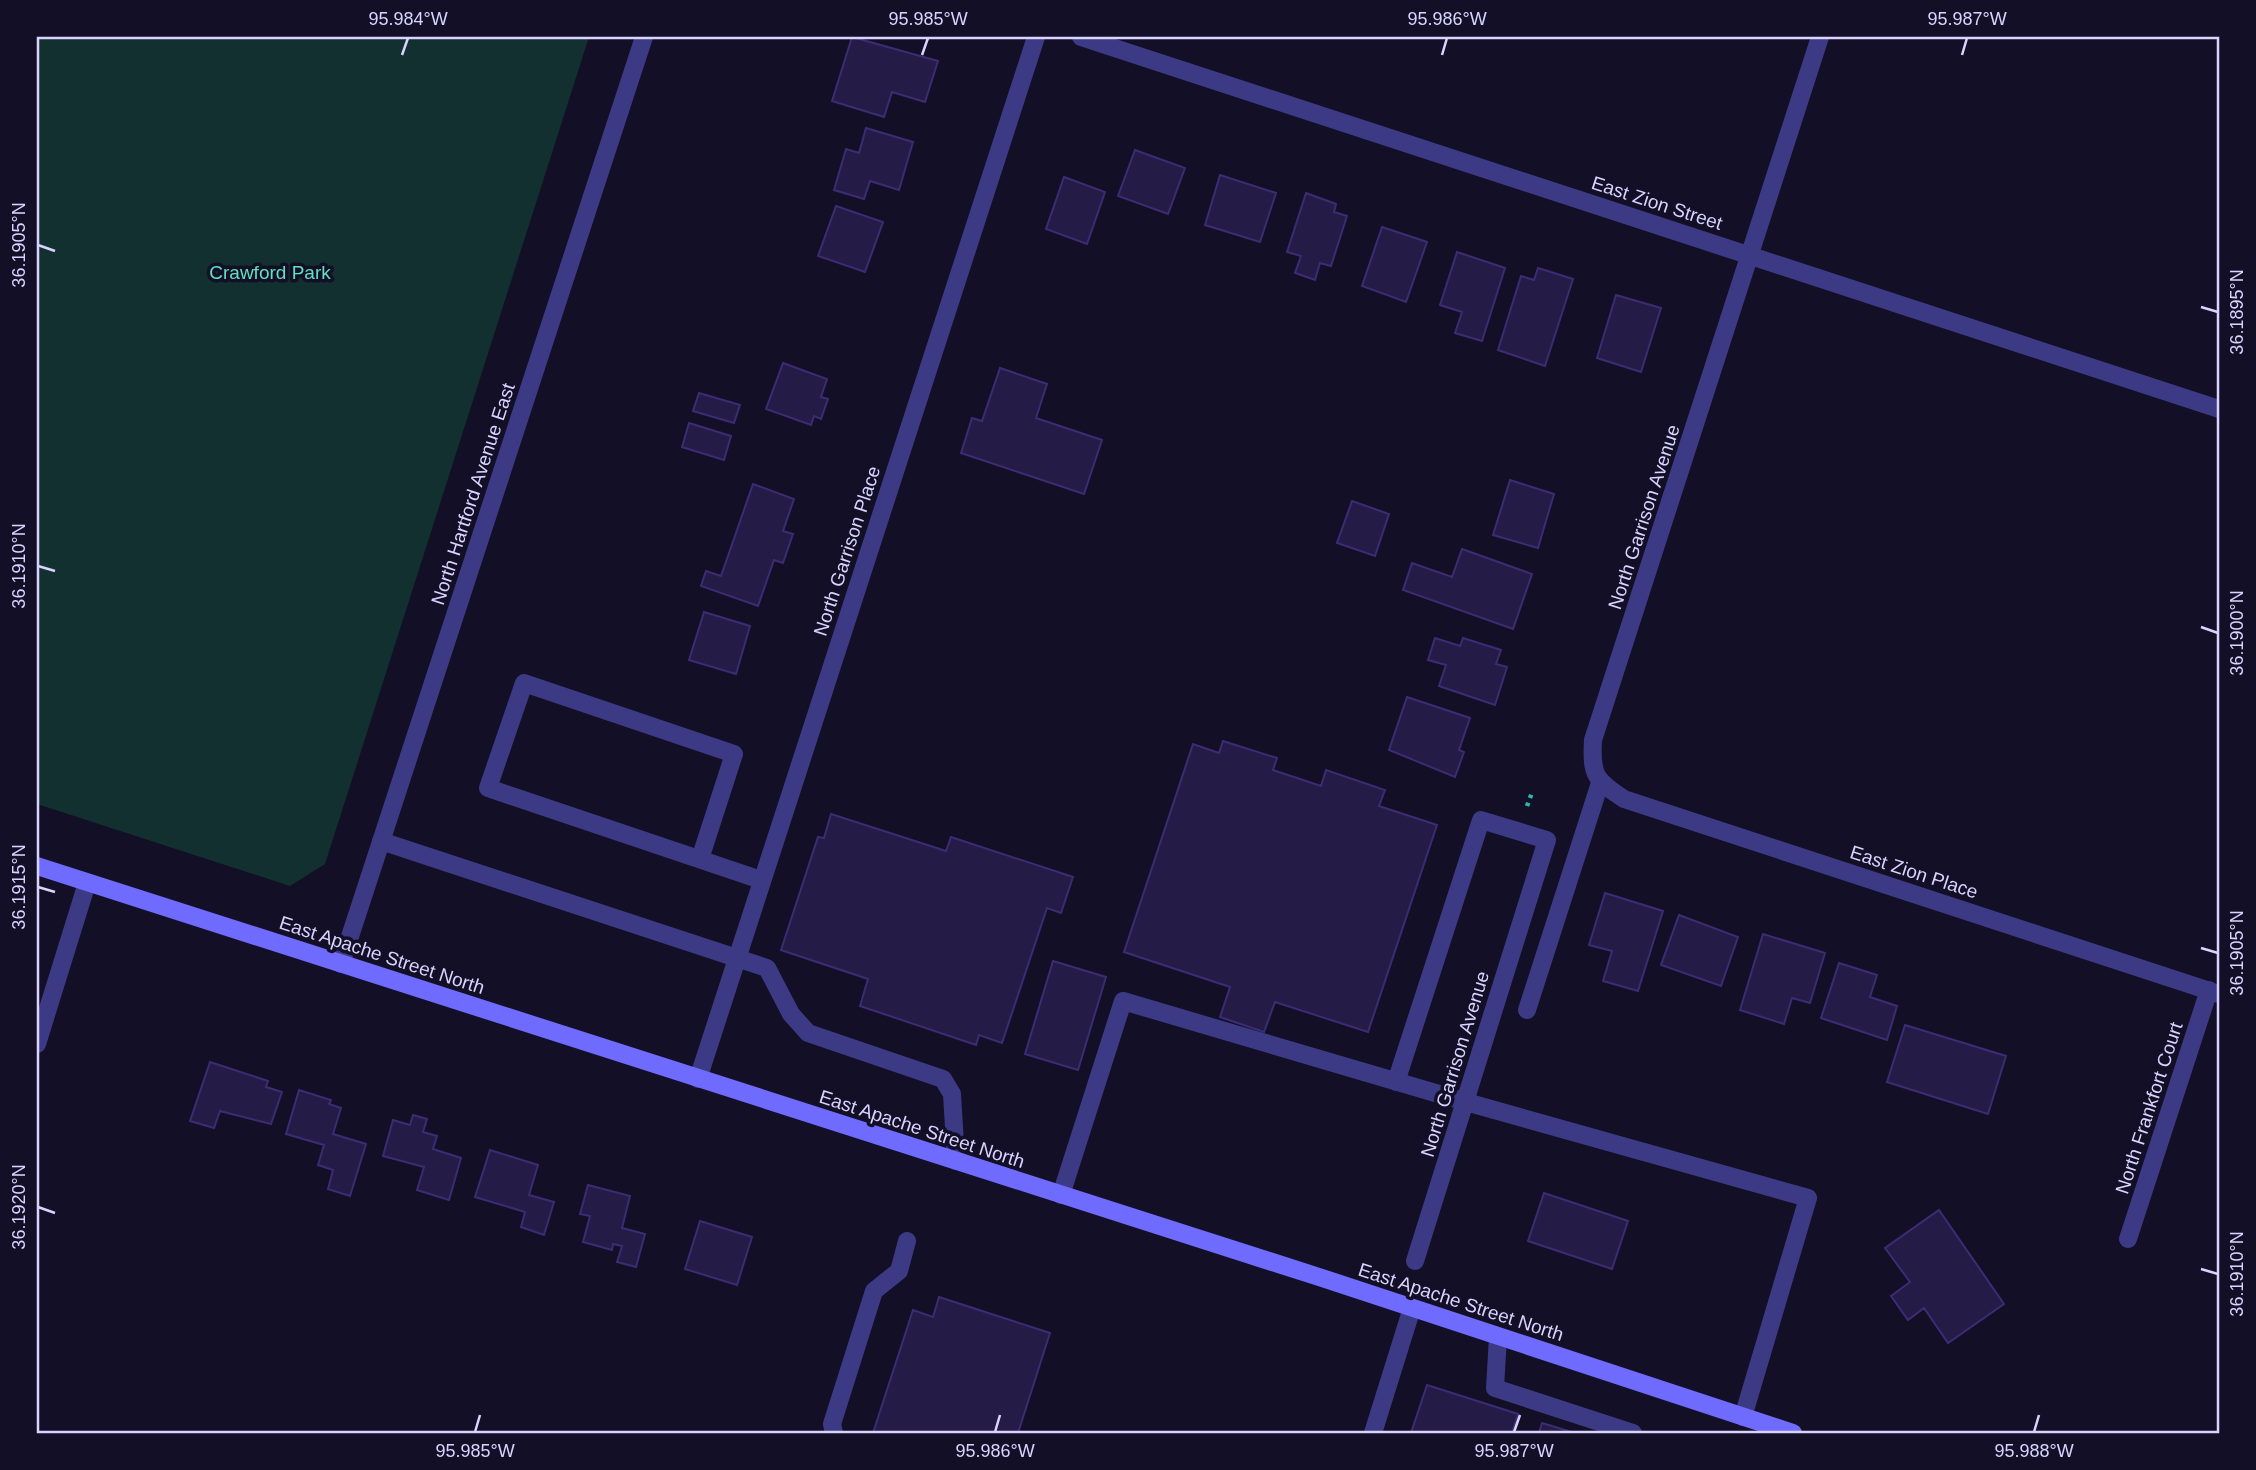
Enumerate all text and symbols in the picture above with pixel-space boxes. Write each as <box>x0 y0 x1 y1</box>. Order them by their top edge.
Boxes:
text: 95.984°W <box>368 9 448 29</box>
text: 95.985°W <box>888 9 968 29</box>
text: 95.986°W <box>1407 9 1487 29</box>
text: 95.987°W <box>1927 9 2007 29</box>
street label: East Zion Street <box>1589 172 1726 234</box>
text: 36.1905°N <box>9 202 29 288</box>
park label: Crawford Park <box>209 262 331 283</box>
text: 36.1895°N <box>2227 269 2247 355</box>
street label: North Hartford Avenue East <box>427 380 519 608</box>
street label: North Garrison Avenue <box>1604 422 1684 612</box>
street label: North Garrison Place <box>810 463 884 639</box>
text: 36.1910°N <box>9 523 29 609</box>
text: 36.1900°N <box>2227 590 2247 676</box>
street label: East Zion Place <box>1847 841 1981 903</box>
text: 36.1915°N <box>9 844 29 930</box>
text: 36.1905°N <box>2227 910 2247 996</box>
street label: East Apache Street North <box>277 912 487 998</box>
street label: North Garrison Avenue <box>1417 969 1493 1159</box>
street label: North Frankfort Court <box>2111 1019 2187 1197</box>
street label: East Apache Street North <box>817 1086 1027 1172</box>
text: 36.1920°N <box>9 1164 29 1250</box>
text: 36.1910°N <box>2227 1231 2247 1317</box>
street label: East Apache Street North <box>1356 1259 1566 1345</box>
text: 95.985°W <box>435 1441 515 1461</box>
text: 95.986°W <box>955 1441 1035 1461</box>
text: 95.987°W <box>1474 1441 1554 1461</box>
text: 95.988°W <box>1994 1441 2074 1461</box>

